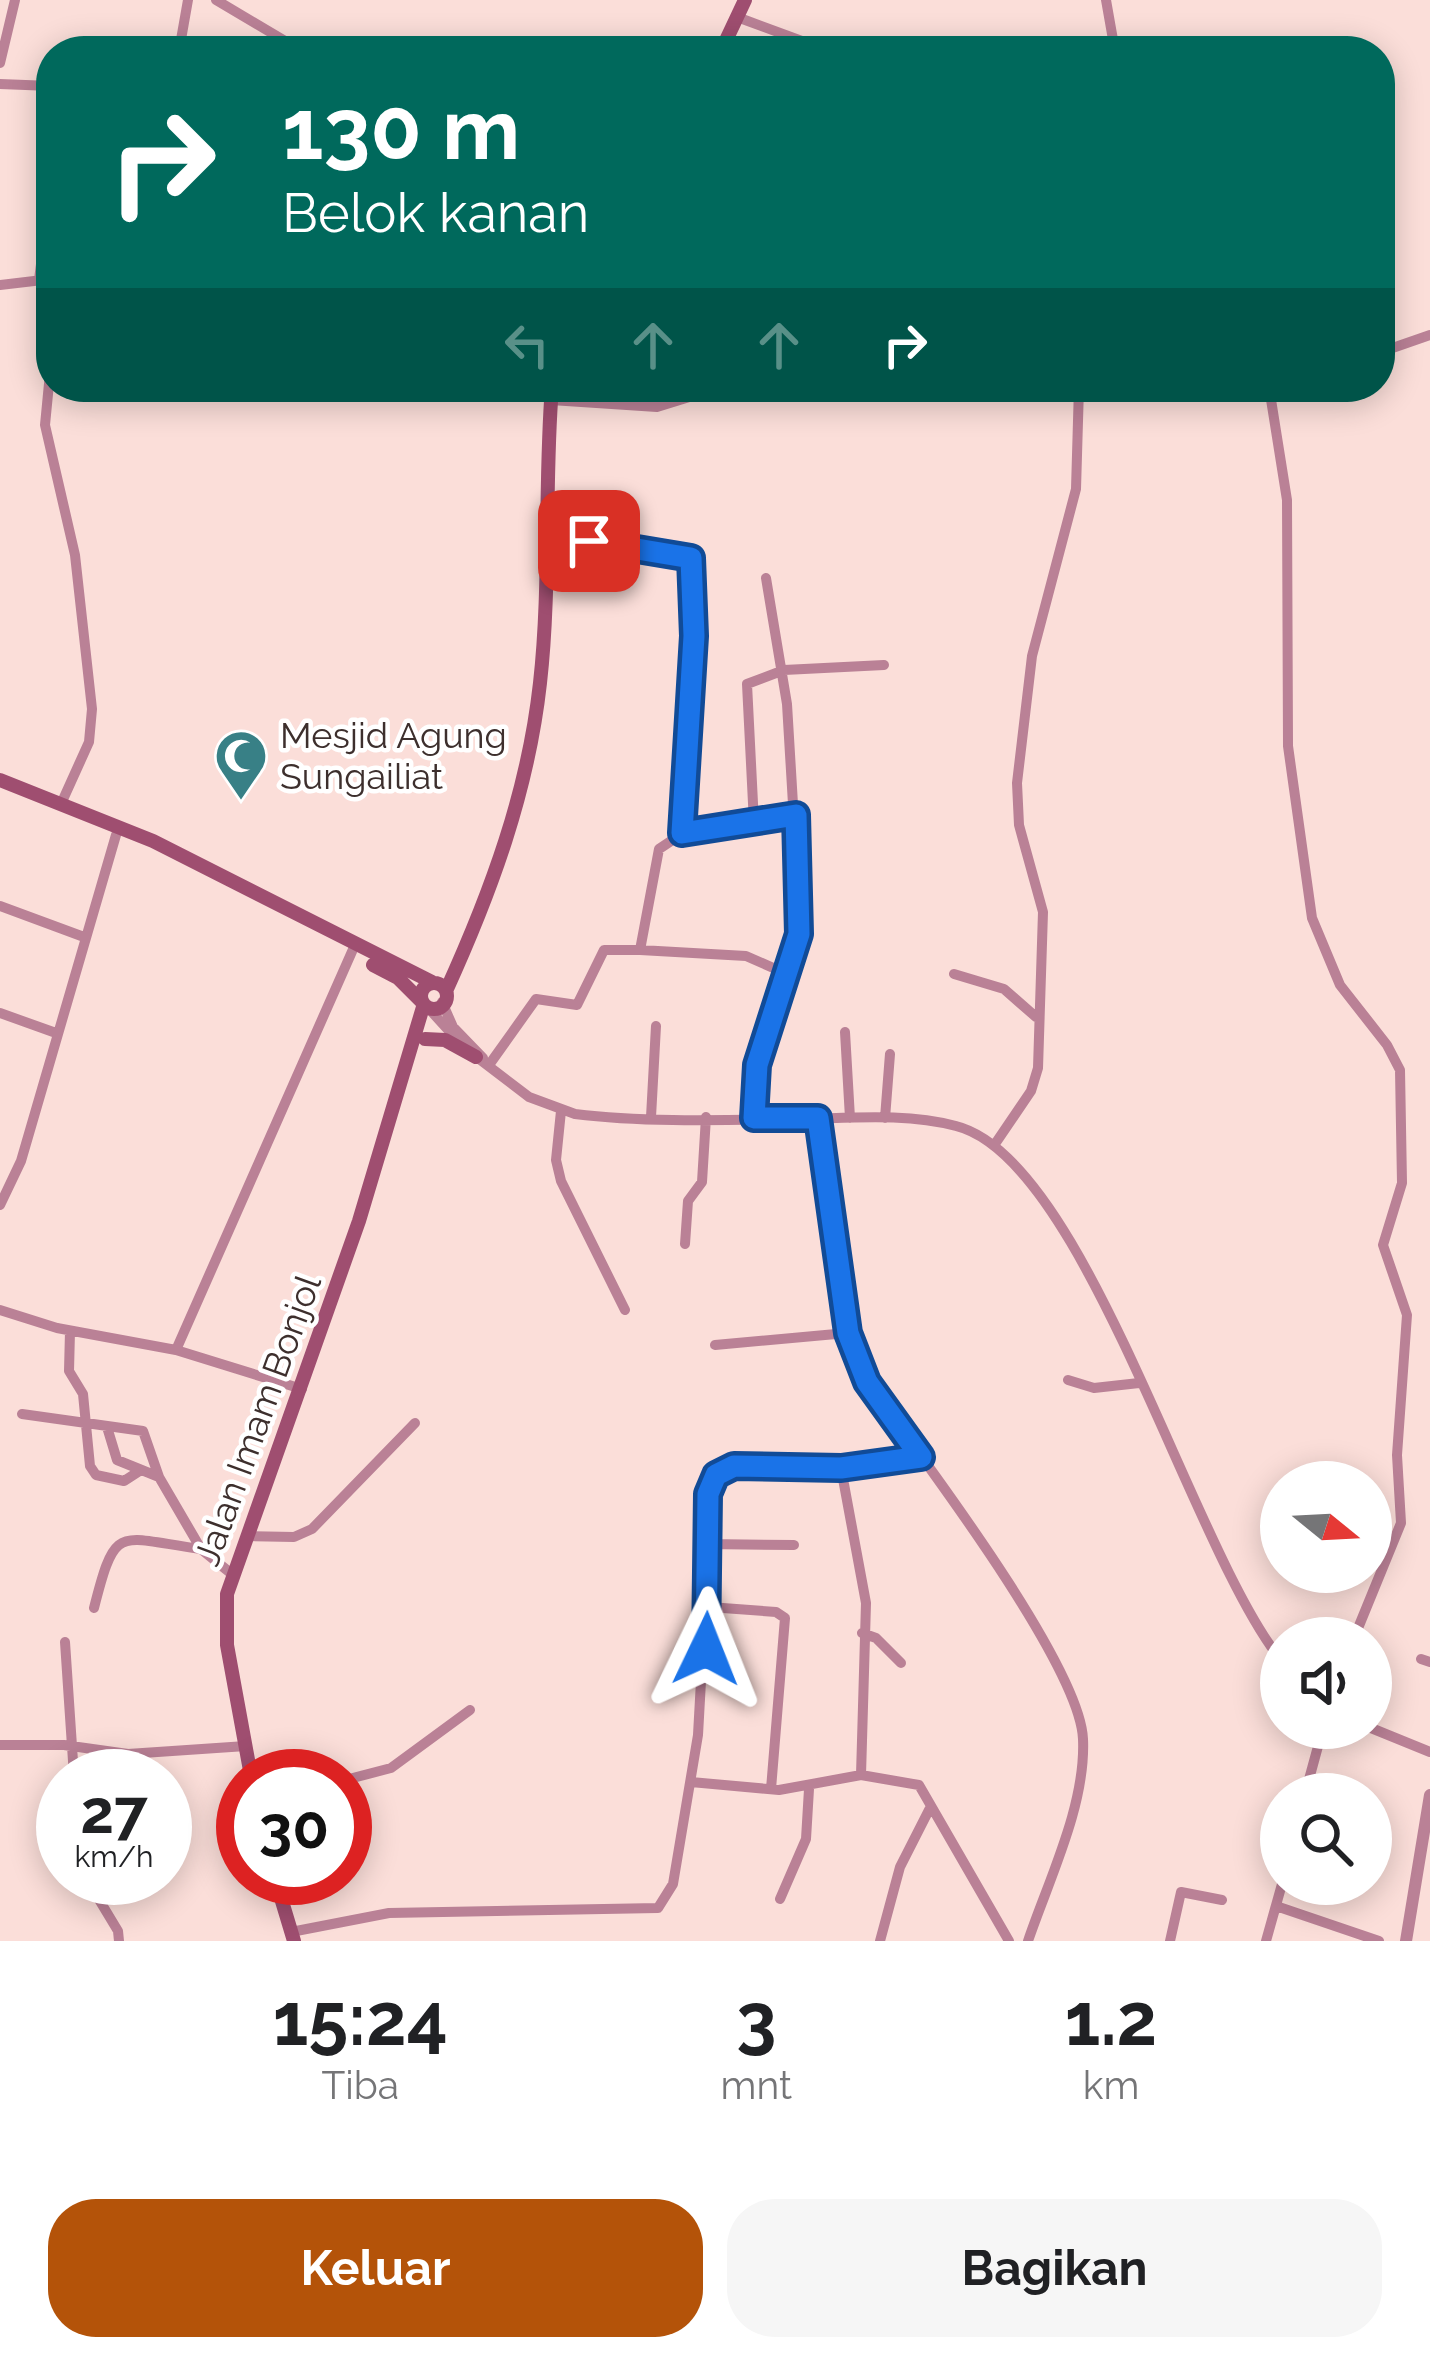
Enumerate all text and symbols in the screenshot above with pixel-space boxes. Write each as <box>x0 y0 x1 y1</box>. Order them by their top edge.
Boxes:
text: 130 m <box>282 80 520 179</box>
icon: right <box>84 84 240 240</box>
text: Belok kanan <box>282 181 589 245</box>
icon: left <box>494 312 560 378</box>
icon: ahead <box>620 312 686 378</box>
icon: ahead <box>746 312 812 378</box>
icon: right <box>872 312 938 378</box>
pin <box>538 490 640 592</box>
icon: arrive <box>556 508 622 574</box>
place label: Mesjid Agung Sungailiat <box>280 714 507 797</box>
mosque icon: Mesjid Agung Sungailiat <box>213 728 269 802</box>
street label: Jalan Imam Bonjol <box>185 1269 329 1571</box>
north arrow <box>1260 1461 1392 1593</box>
map controls <box>1260 1461 1392 1905</box>
position arrow <box>643 1586 769 1712</box>
button: sound <box>1260 1617 1392 1749</box>
speed limit sign: 30 <box>216 1749 372 1905</box>
button: search <box>1260 1773 1392 1905</box>
text: 27 <box>80 1777 148 1847</box>
text: km/h <box>74 1839 154 1874</box>
text: 15:24 <box>273 1977 448 2062</box>
text: 3 <box>736 1977 776 2062</box>
text: 1.2 <box>1065 1977 1157 2062</box>
text: Tiba <box>321 2062 399 2108</box>
text: mnt <box>721 2062 792 2108</box>
text: km <box>1083 2062 1139 2108</box>
button: Keluar <box>48 2199 703 2337</box>
button: Bagikan <box>727 2199 1382 2337</box>

